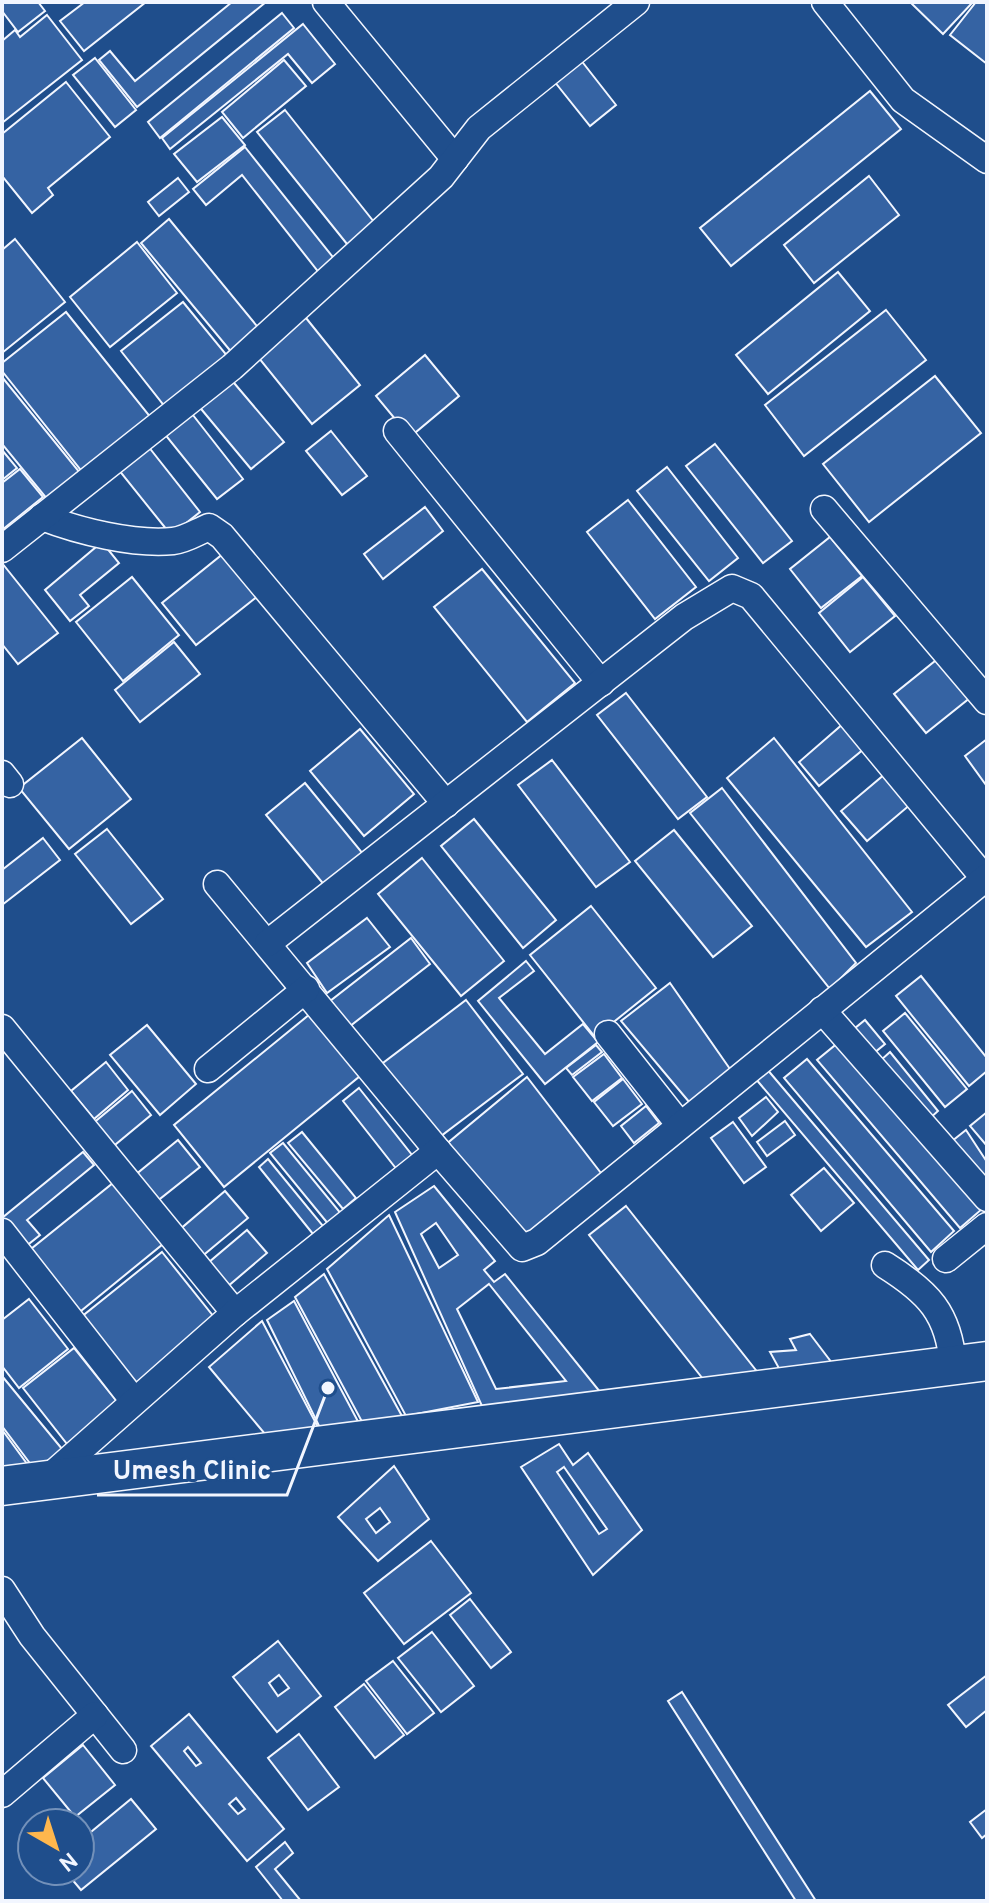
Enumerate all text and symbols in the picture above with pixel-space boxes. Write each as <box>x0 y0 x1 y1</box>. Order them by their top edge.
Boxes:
callout: Umesh Clinic <box>97 1445 287 1495</box>
text: Umesh Clinic <box>113 1456 271 1489</box>
north arrow <box>16 1807 96 1887</box>
text: N <box>52 1845 82 1876</box>

